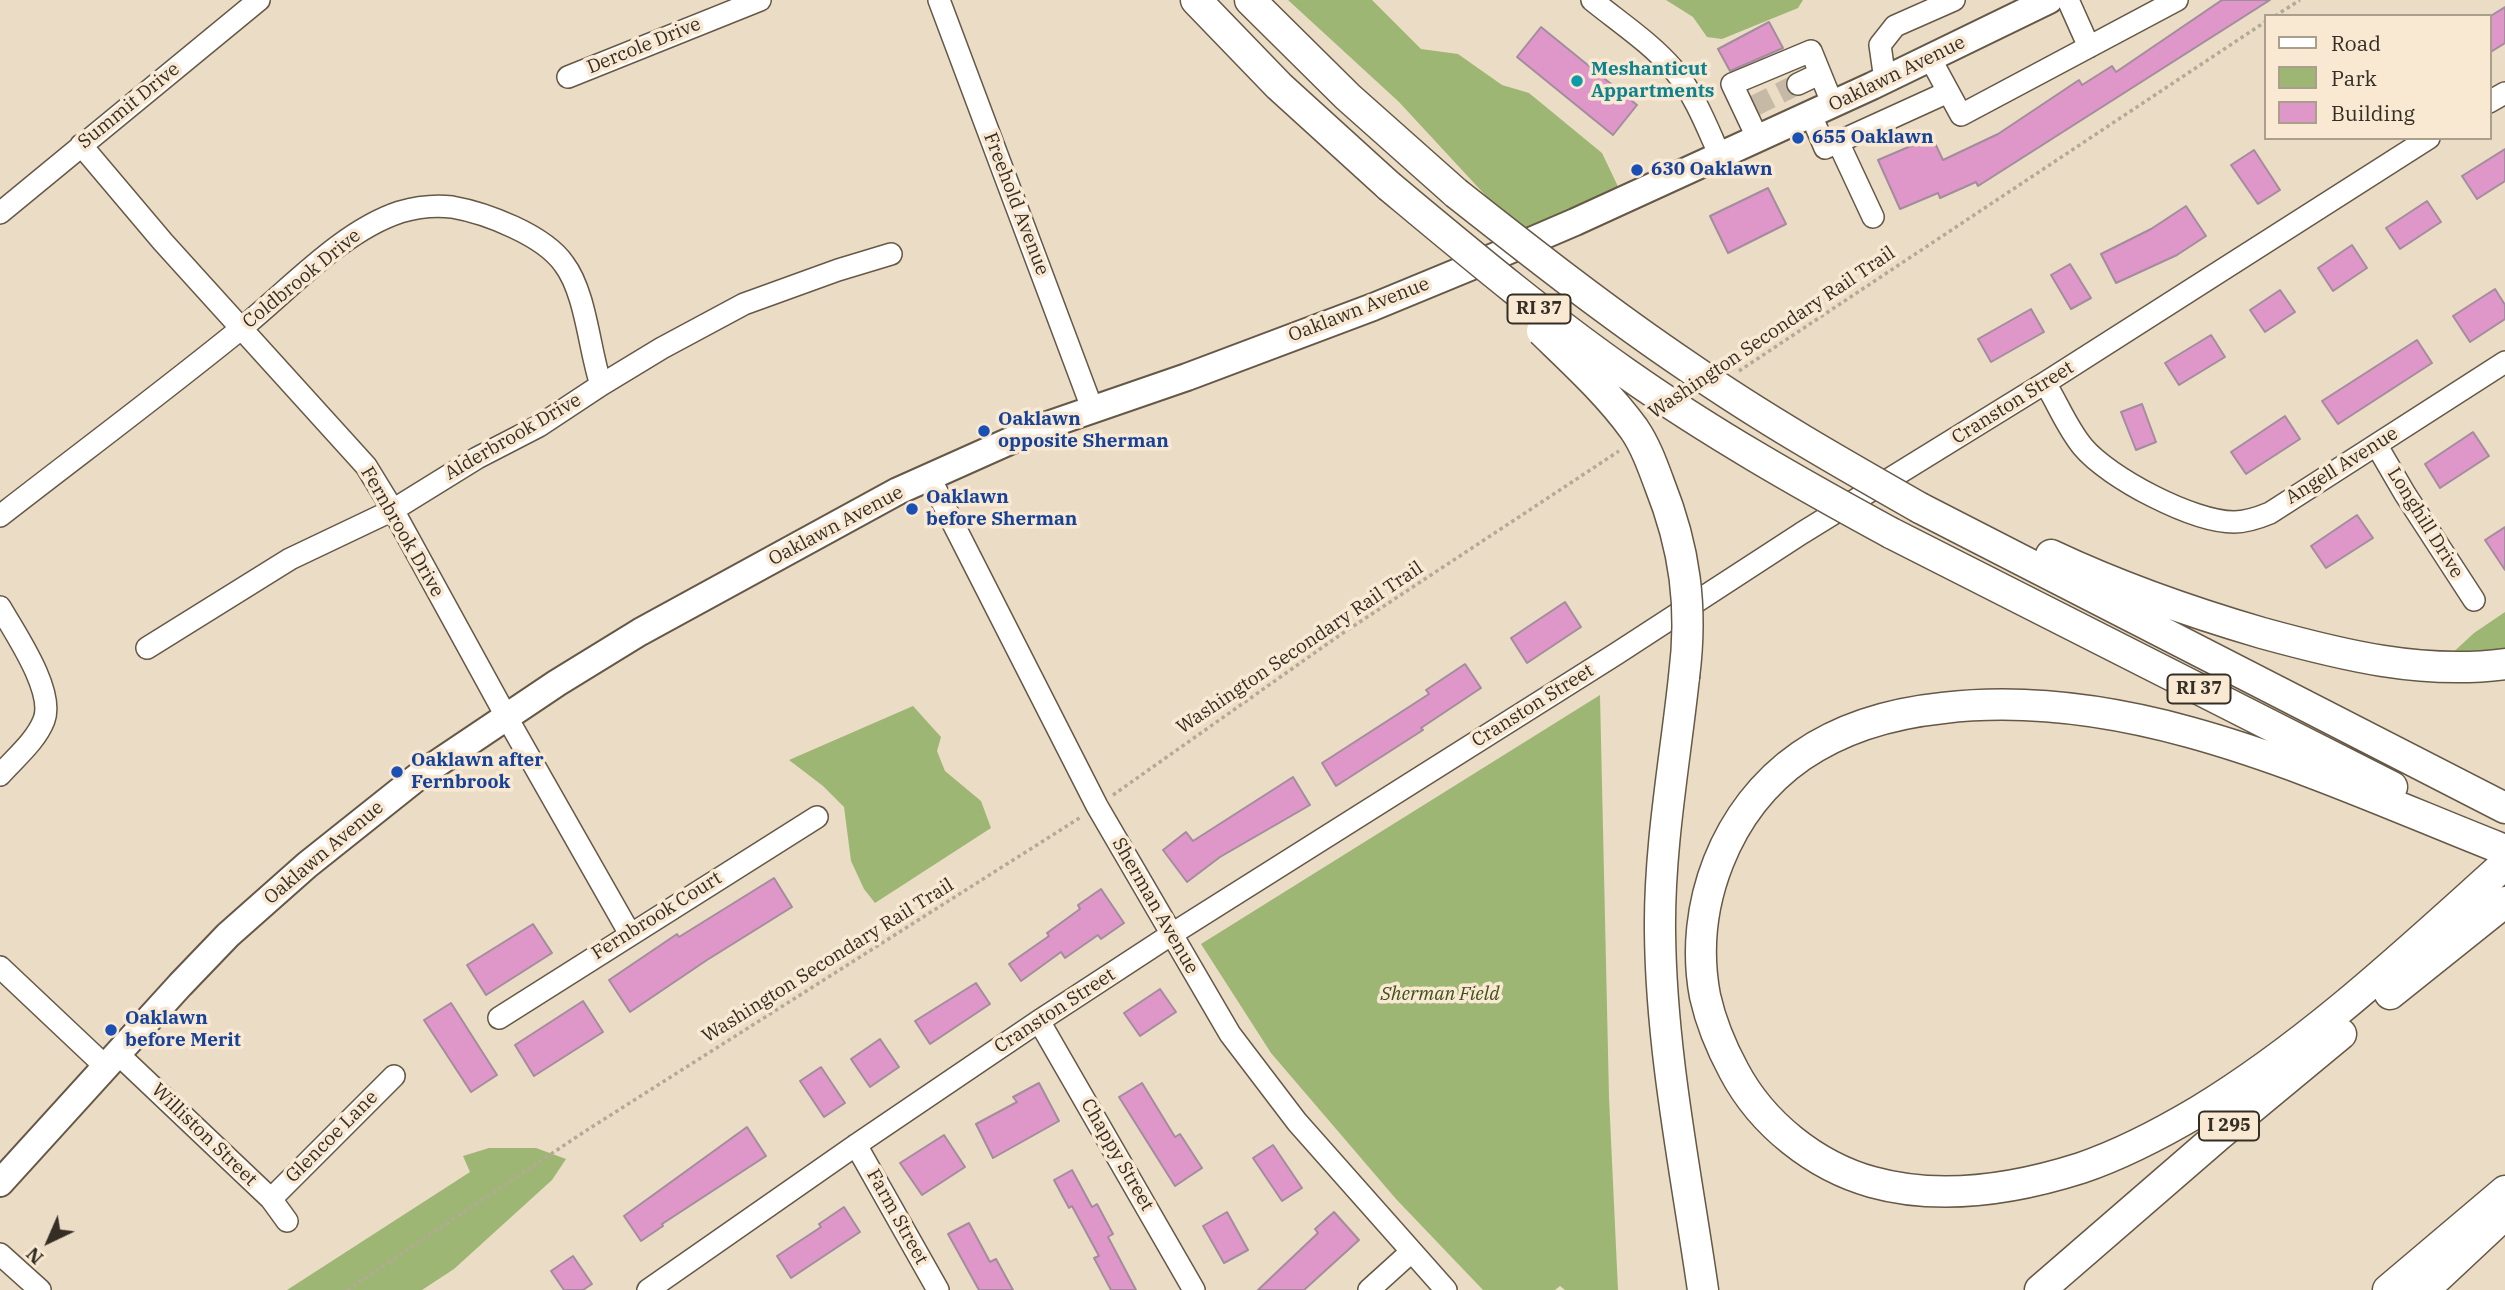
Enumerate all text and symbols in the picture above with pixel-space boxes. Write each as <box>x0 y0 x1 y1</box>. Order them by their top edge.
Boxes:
street label: Dercole Drive <box>584 13 704 79</box>
legend <box>2264 14 2491 140</box>
text: Road <box>2331 29 2381 57</box>
street label: Oaklawn Avenue <box>1825 31 1969 117</box>
street label: Summit Drive <box>74 58 184 154</box>
place label: Meshanticut Appartments <box>1591 59 1714 103</box>
text: Park <box>2331 64 2377 92</box>
marker: Meshanticut Appartments <box>1569 73 1585 89</box>
text: Building <box>2331 99 2415 127</box>
place label: 655 Oaklawn <box>1812 127 1933 149</box>
street label: Freehold Avenue <box>978 129 1054 279</box>
marker: 655 Oaklawn <box>1790 130 1806 146</box>
place label: 630 Oaklawn <box>1651 159 1772 181</box>
marker: 630 Oaklawn <box>1629 162 1645 178</box>
street label: Coldbrook Drive <box>238 225 366 333</box>
street label: Washington Secondary Rail Trail <box>1644 242 1900 424</box>
street label: Oaklawn Avenue <box>1285 273 1433 347</box>
road number: RI 37 <box>1508 295 1570 324</box>
street label: Cranston Street <box>1948 356 2078 450</box>
street label: Alderbrook Drive <box>441 389 585 485</box>
place label: Oaklawn opposite Sherman <box>998 409 1169 453</box>
street label: Angell Avenue <box>2282 422 2402 510</box>
marker: Oaklawn opposite Sherman <box>976 423 992 439</box>
street label: Fernbrook Drive <box>355 463 449 601</box>
street label: Longhill Drive <box>2382 463 2468 583</box>
street label: Oaklawn Avenue <box>765 481 907 571</box>
place label: Oaklawn before Sherman <box>926 487 1077 531</box>
marker: Oaklawn before Sherman <box>904 501 920 517</box>
street label: Washington Secondary Rail Trail <box>1172 557 1428 739</box>
street label: Cranston Street <box>1468 659 1598 753</box>
road number: RI 37 <box>2168 674 2230 704</box>
place label: Oaklawn after Fernbrook <box>411 750 544 794</box>
marker: Oaklawn after Fernbrook <box>389 764 405 780</box>
street label: Oaklawn Avenue <box>260 796 388 910</box>
street label: Sherman Avenue <box>1107 834 1203 978</box>
street label: Fernbrook Court <box>588 867 726 965</box>
street label: Washington Secondary Rail Trail <box>698 874 958 1048</box>
street label: Cranston Street <box>990 963 1120 1059</box>
park label: Sherman Field <box>1381 984 1499 1006</box>
place label: Oaklawn before Merit <box>125 1008 241 1052</box>
marker: Oaklawn before Merit <box>103 1022 119 1038</box>
street label: Williston Street <box>146 1079 262 1191</box>
street label: Glencoe Lane <box>281 1086 383 1188</box>
street label: Chappy Street <box>1076 1095 1158 1215</box>
road number: I 295 <box>2199 1112 2259 1140</box>
street label: Farm Street <box>861 1165 933 1269</box>
north arrow <box>14 1206 84 1276</box>
text: N <box>21 1242 48 1270</box>

